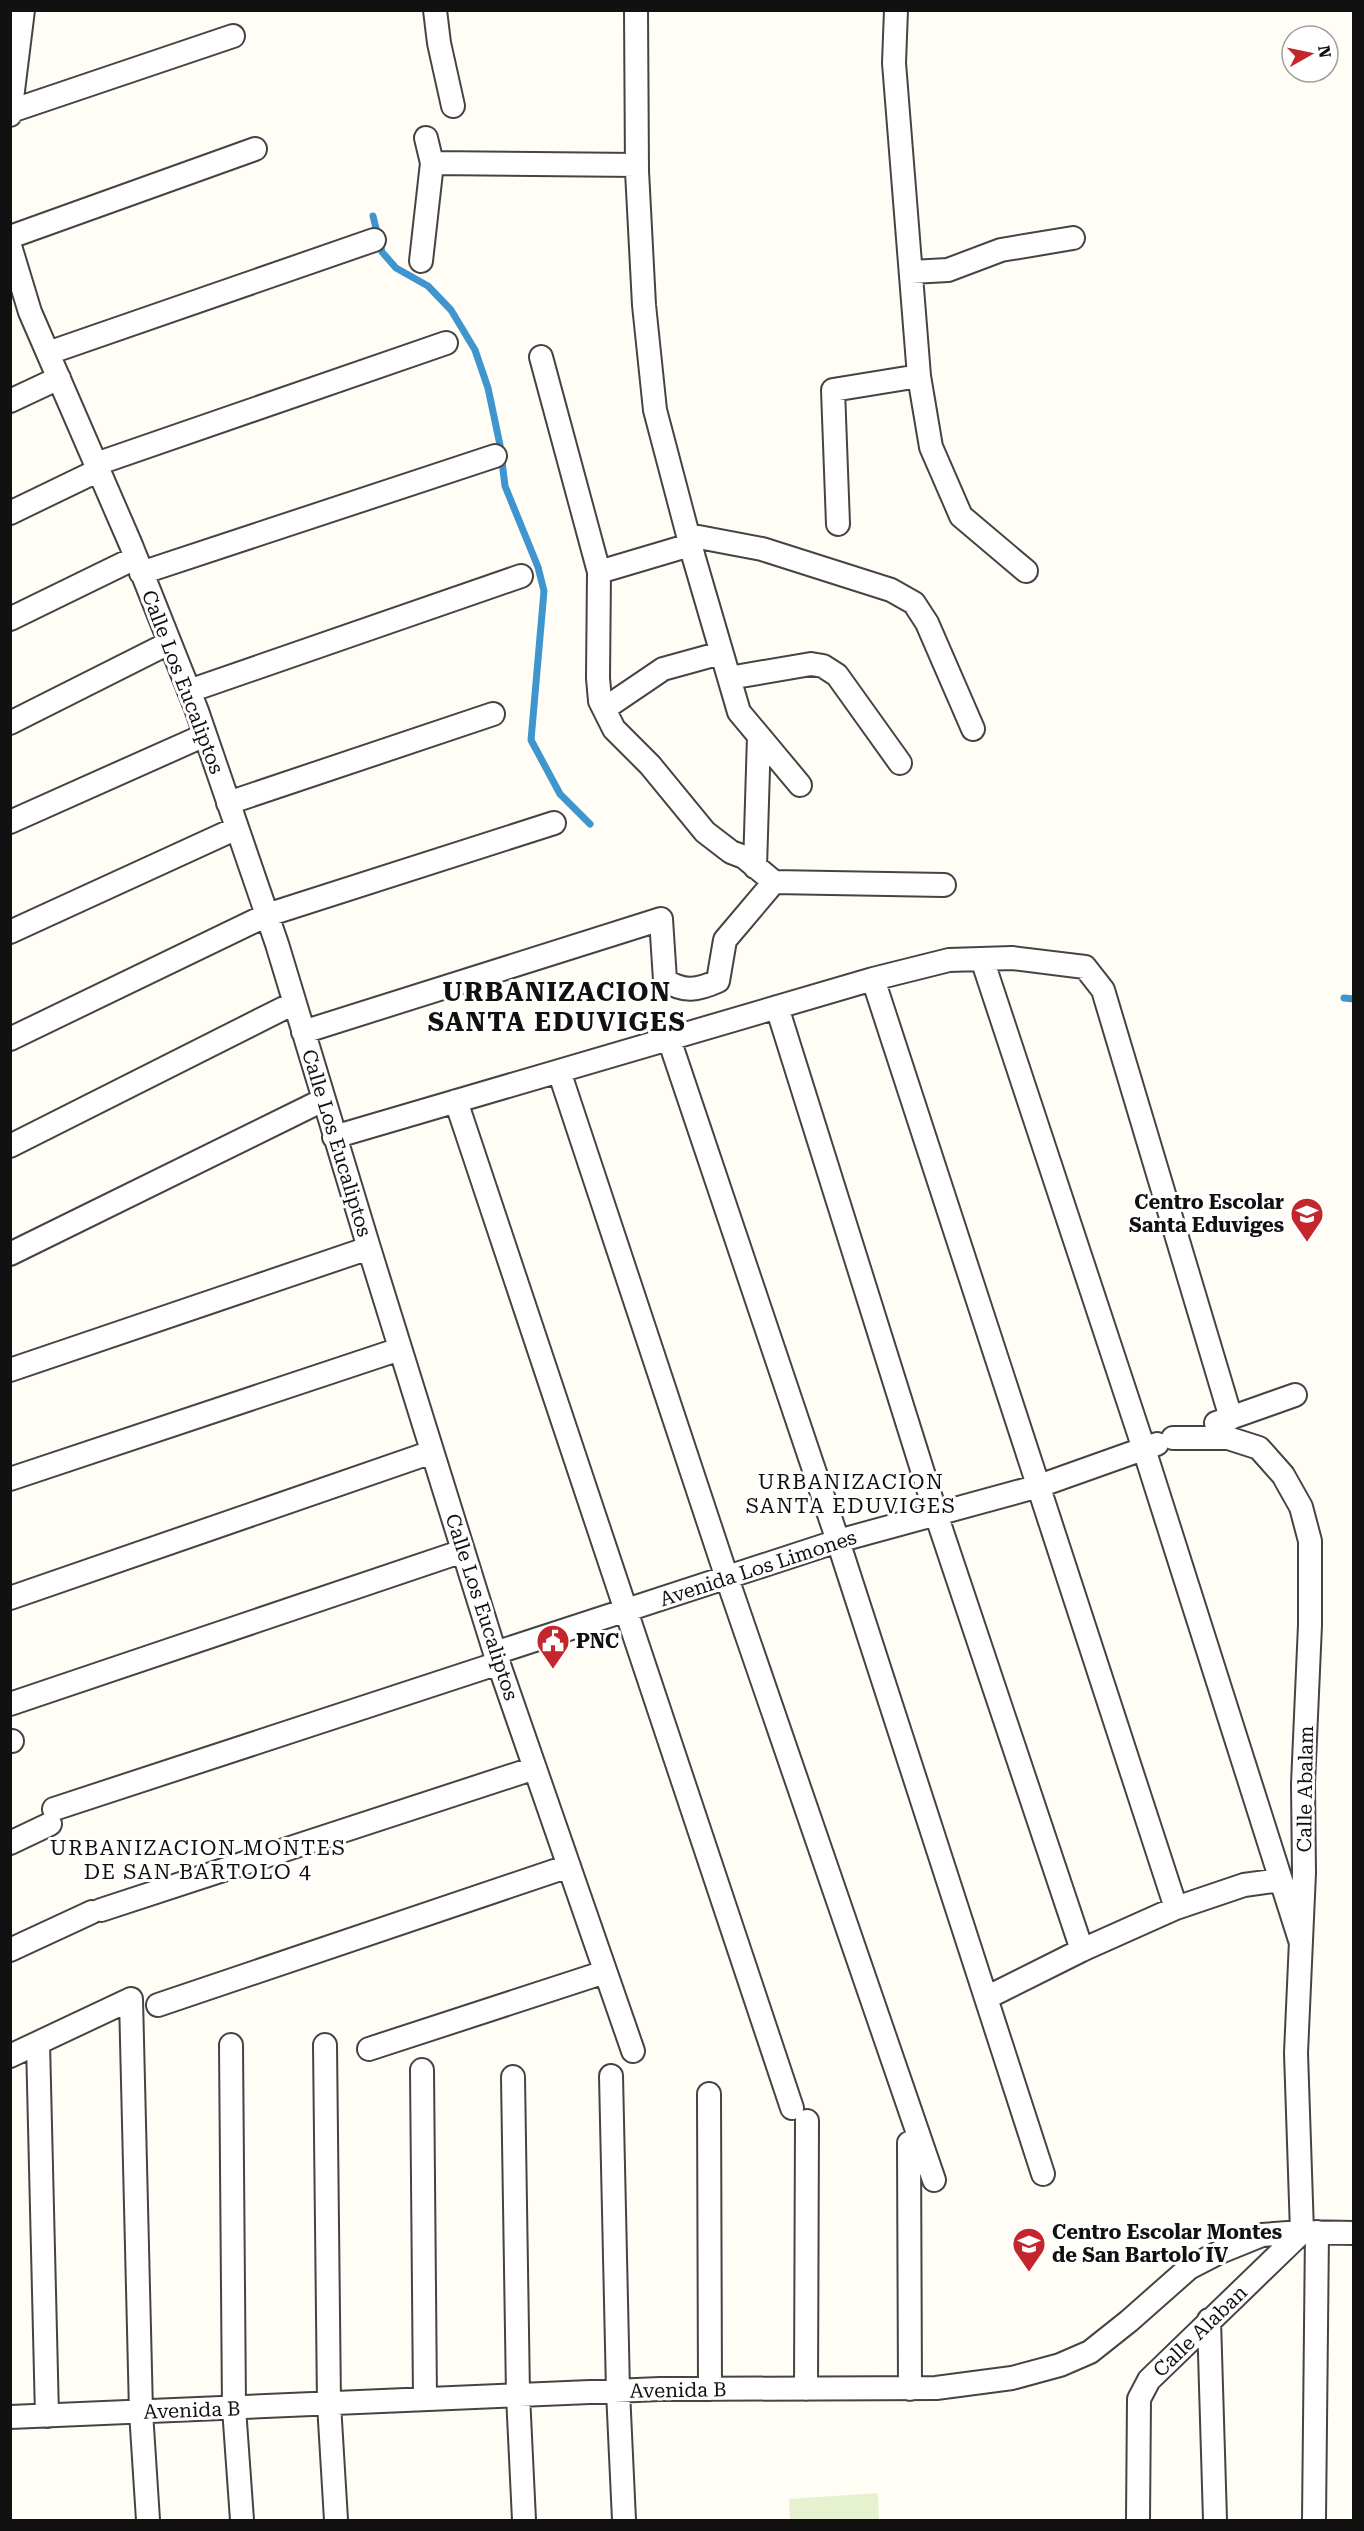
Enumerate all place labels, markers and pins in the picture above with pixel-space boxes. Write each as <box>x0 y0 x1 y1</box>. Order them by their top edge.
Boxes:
place label: Centro Escolar Santa Eduviges <box>1129 1190 1284 1237</box>
school or university icon: Centro Escolar Santa Eduviges <box>1289 1196 1325 1243</box>
public building icon: PNC <box>535 1623 571 1670</box>
place label: PNC <box>576 1629 619 1653</box>
place label: Centro Escolar Montes de San Bartolo IV <box>1052 2220 1282 2267</box>
school or university icon: Centro Escolar Montes de San Bartolo IV <box>1011 2226 1047 2273</box>

